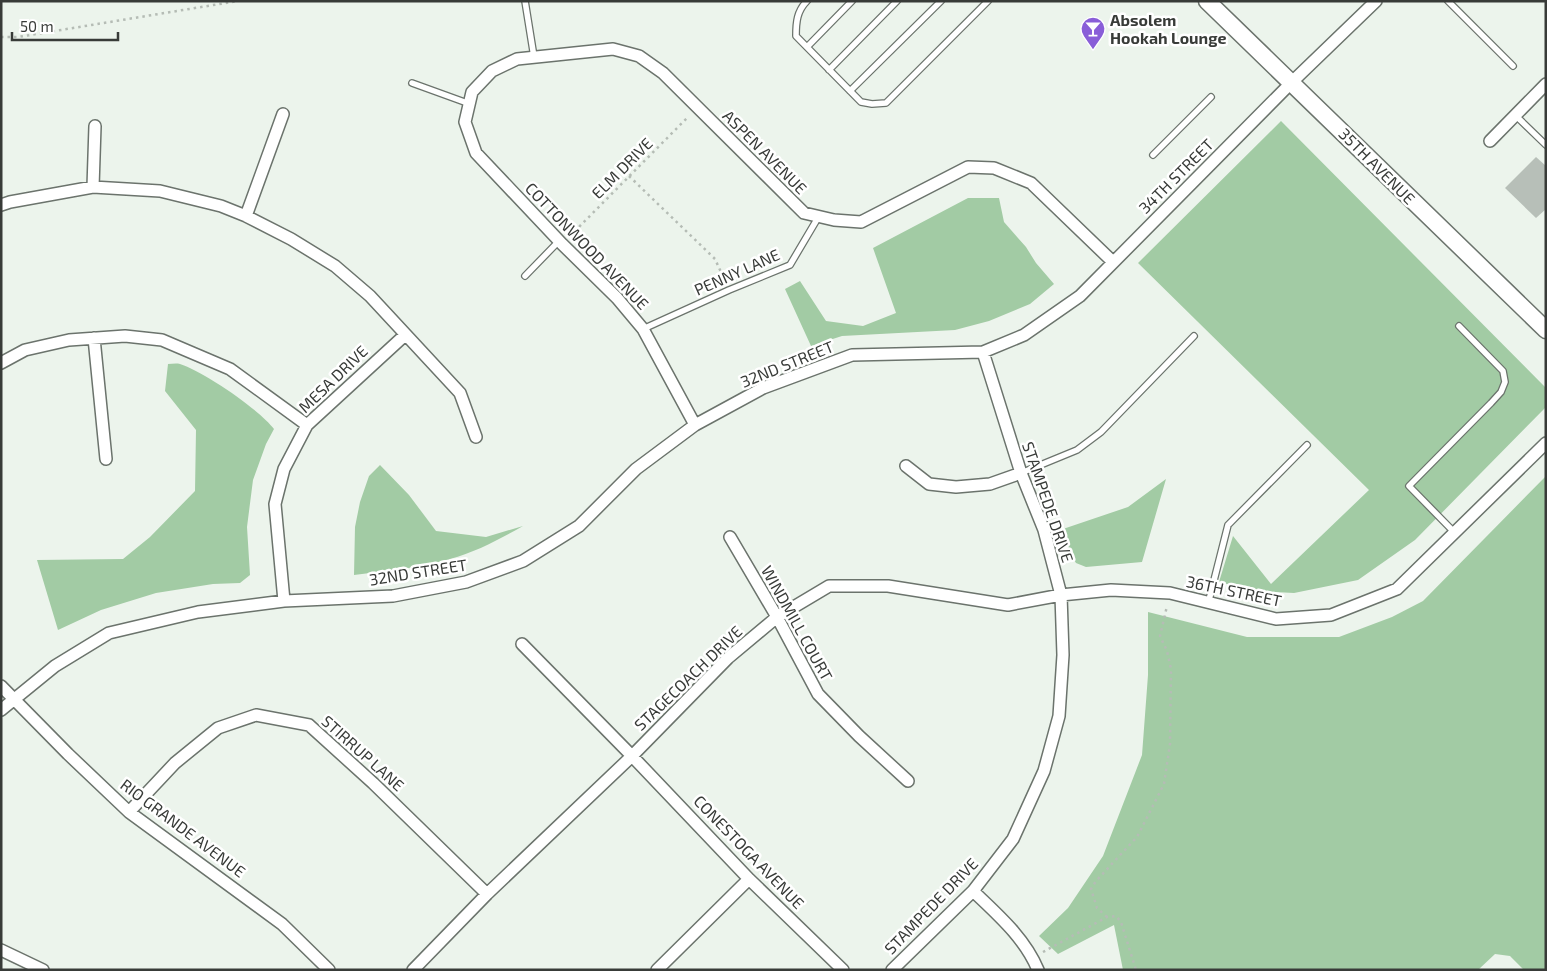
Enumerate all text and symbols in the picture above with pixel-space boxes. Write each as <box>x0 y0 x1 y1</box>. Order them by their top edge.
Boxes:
scale bar <box>12 10 119 42</box>
place label: Absolem Hookah Lounge <box>1110 10 1226 47</box>
bar icon: Absolem Hookah Lounge <box>1080 16 1106 50</box>
text: 50 m <box>20 17 54 35</box>
street label: ASPEN AVENUE <box>719 106 811 198</box>
street label: 35TH AVENUE <box>1335 124 1419 208</box>
street label: ELM DRIVE <box>587 133 656 202</box>
street label: 34TH STREET <box>1134 134 1217 217</box>
street label: COTTONWOOD AVENUE <box>522 178 653 313</box>
street label: PENNY LANE <box>691 244 783 299</box>
street label: 32ND STREET <box>737 336 836 391</box>
street label: MESA DRIVE <box>294 341 371 416</box>
street label: STAMPEDE DRIVE <box>1019 439 1078 565</box>
street label: 32ND STREET <box>368 554 468 589</box>
street label: WINDMILL COURT <box>758 562 837 684</box>
street label: 36TH STREET <box>1185 571 1284 610</box>
street label: STAGECOACH DRIVE <box>630 621 745 734</box>
street label: STIRRUP LANE <box>318 711 408 795</box>
street label: RIO GRANDE AVENUE <box>117 774 249 881</box>
street label: CONESTOGA AVENUE <box>690 791 808 912</box>
street label: STAMPEDE DRIVE <box>880 854 981 958</box>

